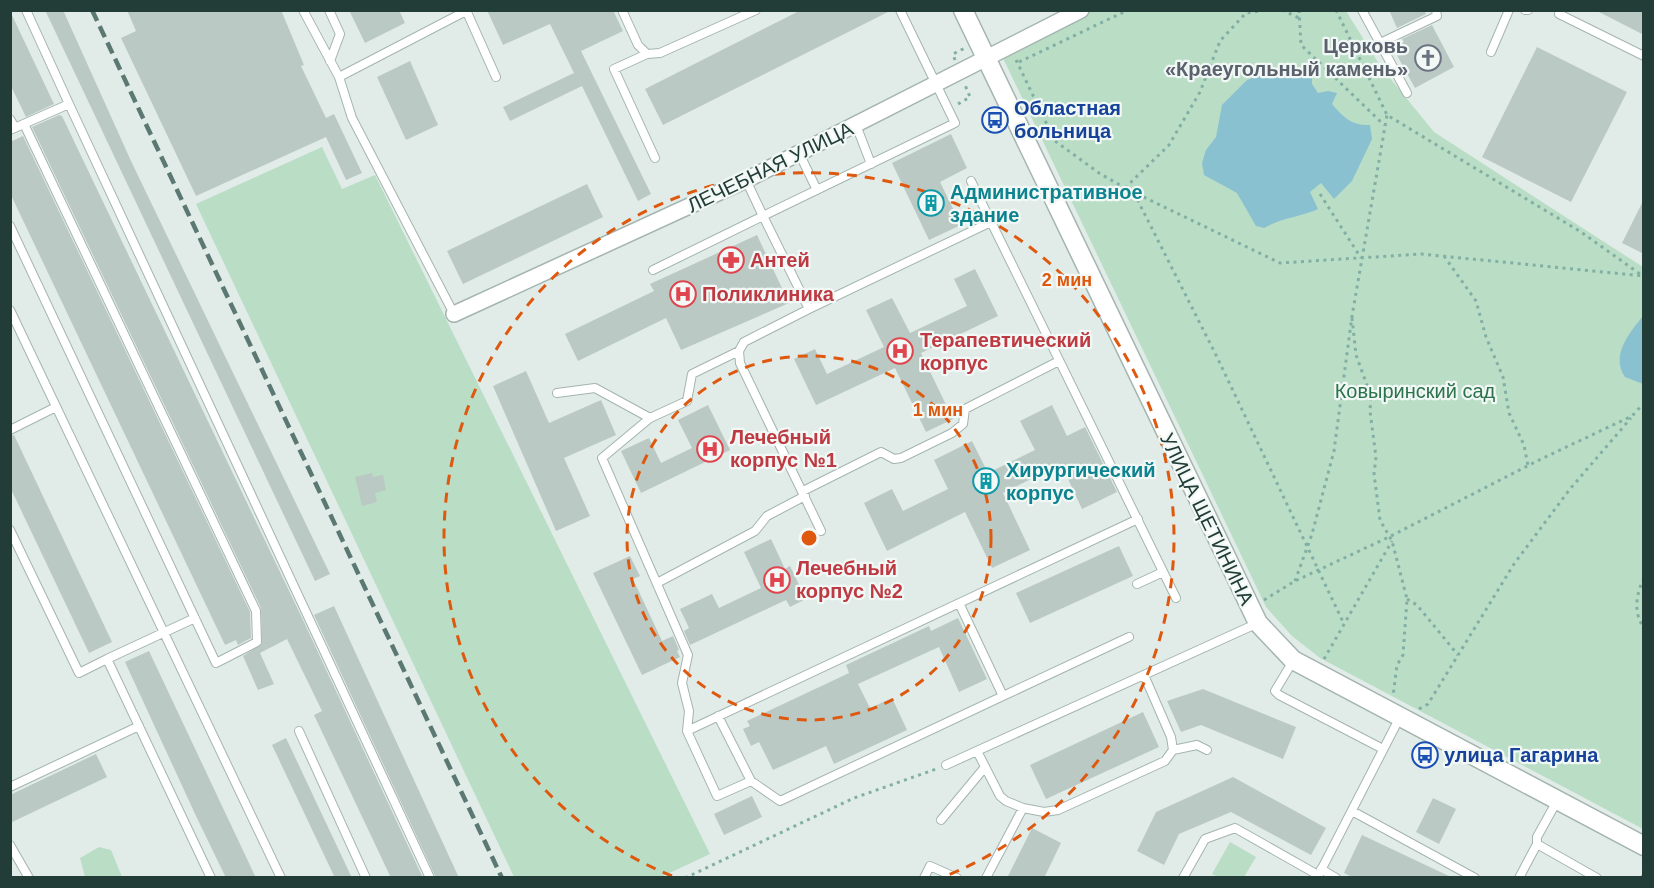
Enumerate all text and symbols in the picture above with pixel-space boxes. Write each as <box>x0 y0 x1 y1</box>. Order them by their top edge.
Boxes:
place label: Церковь «Краеугольный камень» <box>1165 35 1408 80</box>
church icon: Церковь «Краеугольный камень» <box>1413 43 1443 73</box>
place label: Областная больница <box>1014 97 1121 142</box>
bus stop icon: Областная больница <box>980 105 1010 135</box>
street label: ЛЕЧЕБНАЯ УЛИЦА <box>684 117 857 217</box>
place label: Административное здание <box>950 181 1143 226</box>
building icon: Административное здание <box>916 188 946 218</box>
pharmacy icon: Антей <box>716 245 746 275</box>
place label: Антей <box>750 249 810 271</box>
text: 2 мин <box>1042 270 1092 290</box>
hospital icon: Поликлиника <box>668 279 698 309</box>
place label: Поликлиника <box>702 283 835 305</box>
place label: Терапевтический корпус <box>920 329 1091 374</box>
hospital icon: Терапевтический корпус <box>885 336 915 366</box>
park label: Ковыринский сад <box>1335 380 1496 402</box>
text: 1 мин <box>913 400 963 420</box>
place label: Лечебный корпус №1 <box>730 426 837 471</box>
street label: УЛИЦА ЩЕТИНИНА <box>1156 429 1258 609</box>
hospital icon: Лечебный корпус №1 <box>695 434 725 464</box>
place label: Хирургический корпус <box>1006 459 1155 504</box>
building icon: Хирургический корпус <box>971 466 1001 496</box>
centre of rings <box>799 528 819 548</box>
place label: Лечебный корпус №2 <box>796 557 903 602</box>
hospital icon: Лечебный корпус №2 <box>762 565 792 595</box>
bus stop icon: улица Гагарина <box>1410 740 1440 770</box>
place label: улица Гагарина <box>1444 744 1599 766</box>

